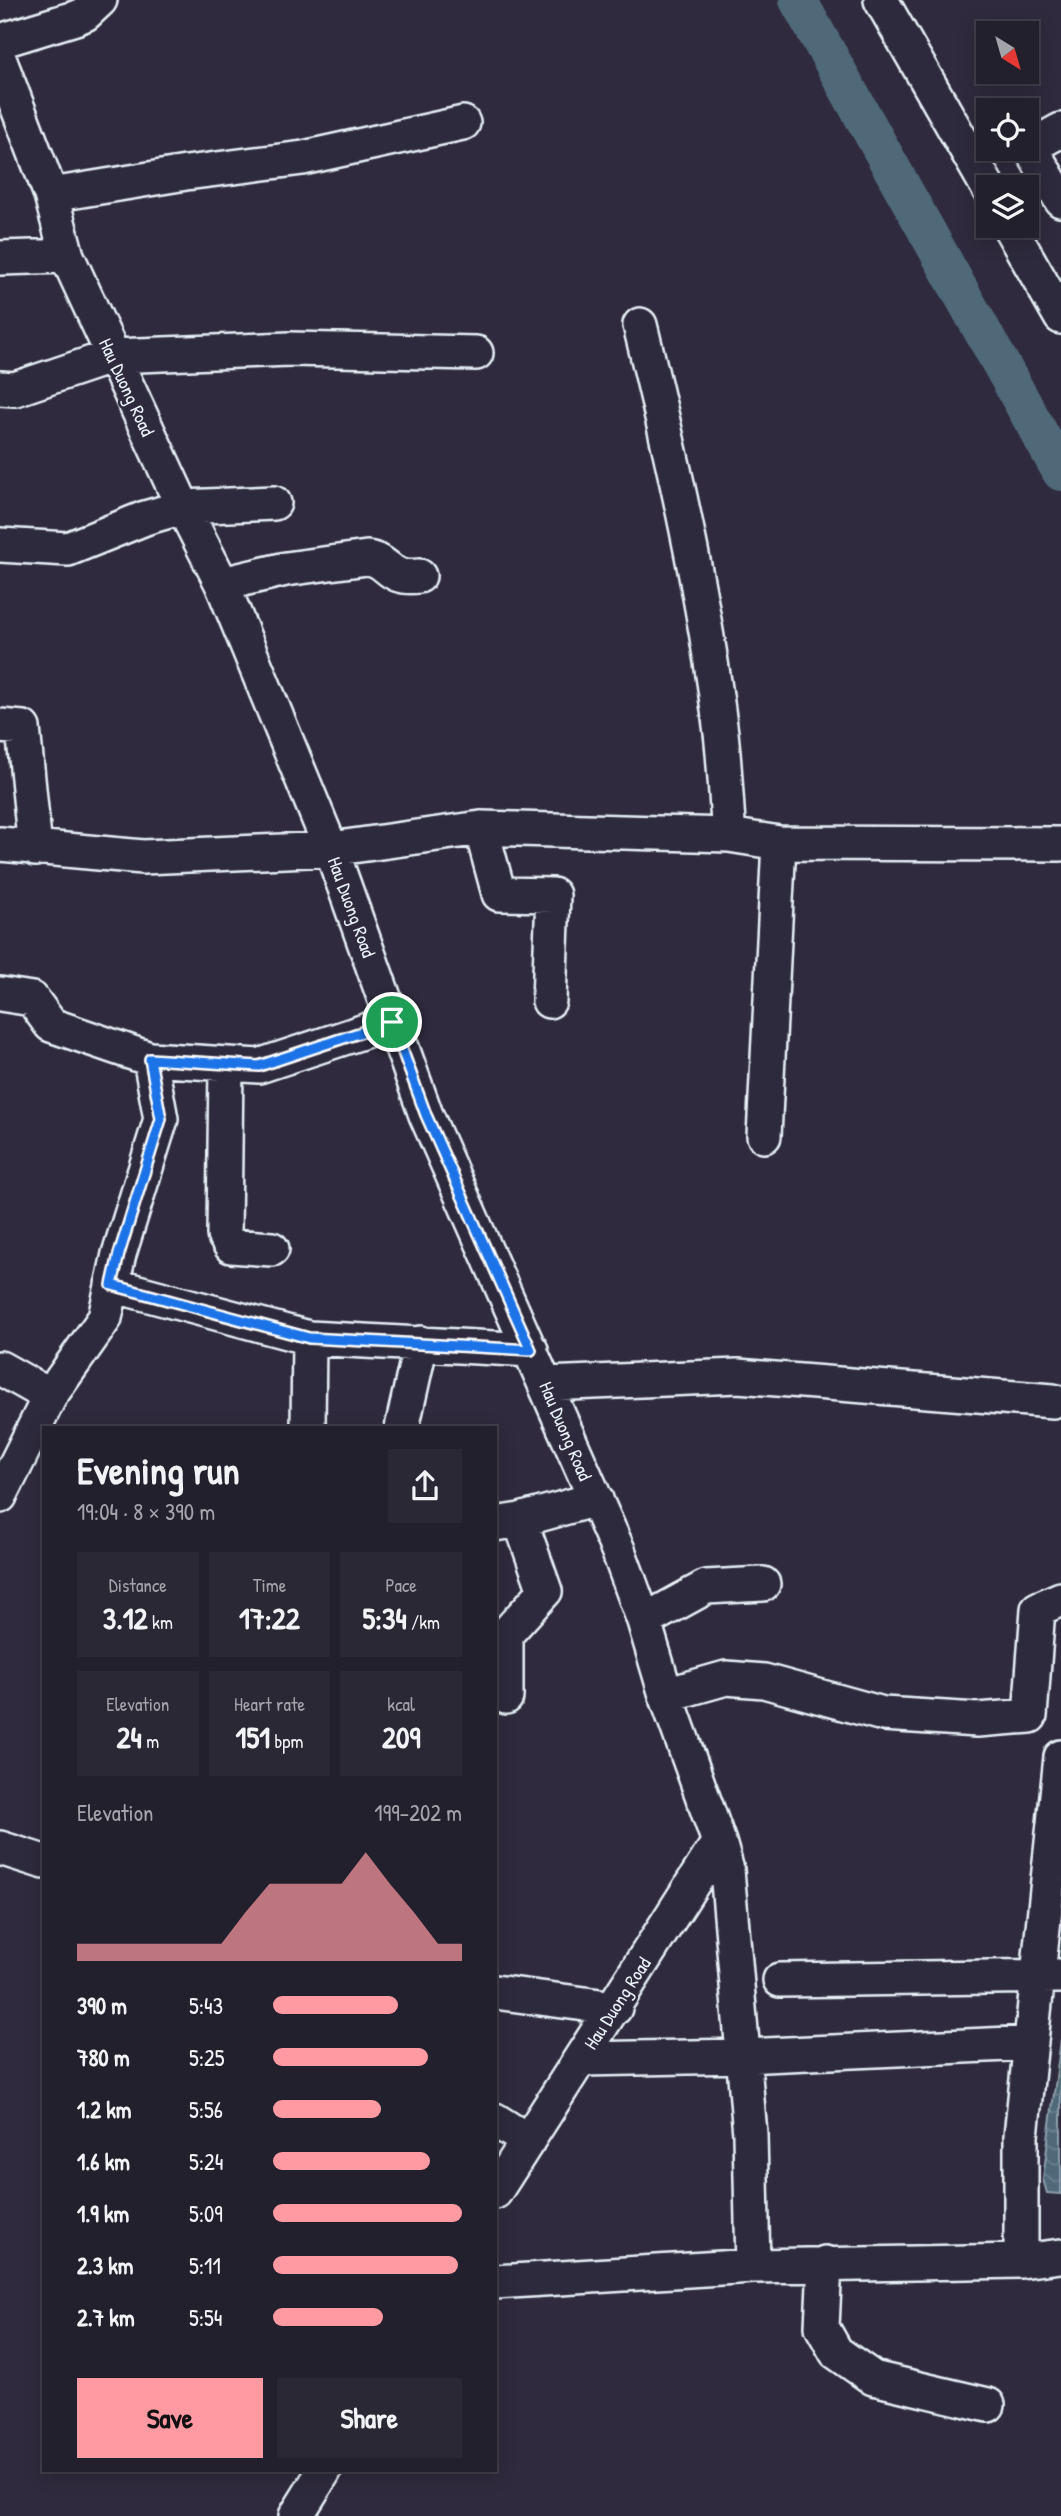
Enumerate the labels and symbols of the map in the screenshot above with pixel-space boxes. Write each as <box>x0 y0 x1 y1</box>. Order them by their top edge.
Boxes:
north arrow <box>976 21 1040 84</box>
street label: Hau Duong Road <box>93 334 161 441</box>
street label: Hau Duong Road <box>322 853 382 961</box>
pin <box>362 992 422 1052</box>
street label: Hau Duong Road <box>533 1378 599 1485</box>
street label: Hau Duong Road <box>577 1951 657 2054</box>

